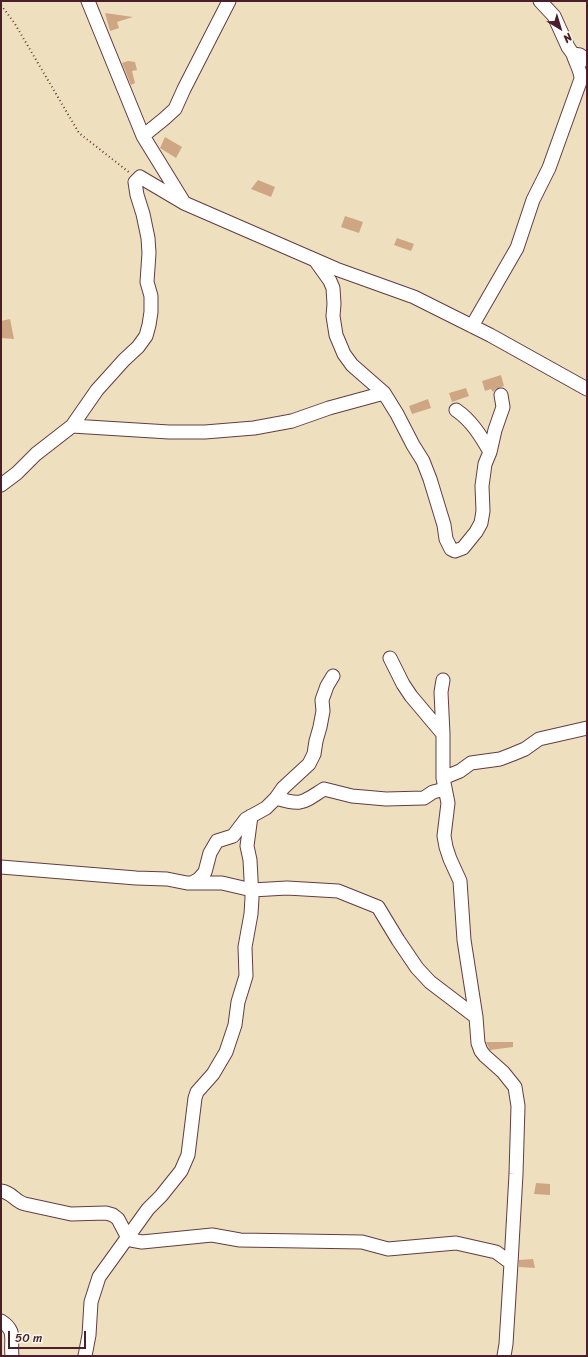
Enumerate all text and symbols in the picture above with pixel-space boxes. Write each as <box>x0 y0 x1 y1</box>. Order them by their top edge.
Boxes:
north arrow <box>540 8 580 48</box>
text: N <box>559 28 577 48</box>
scale bar <box>10 1323 88 1349</box>
text: 50 m <box>15 1327 42 1349</box>

